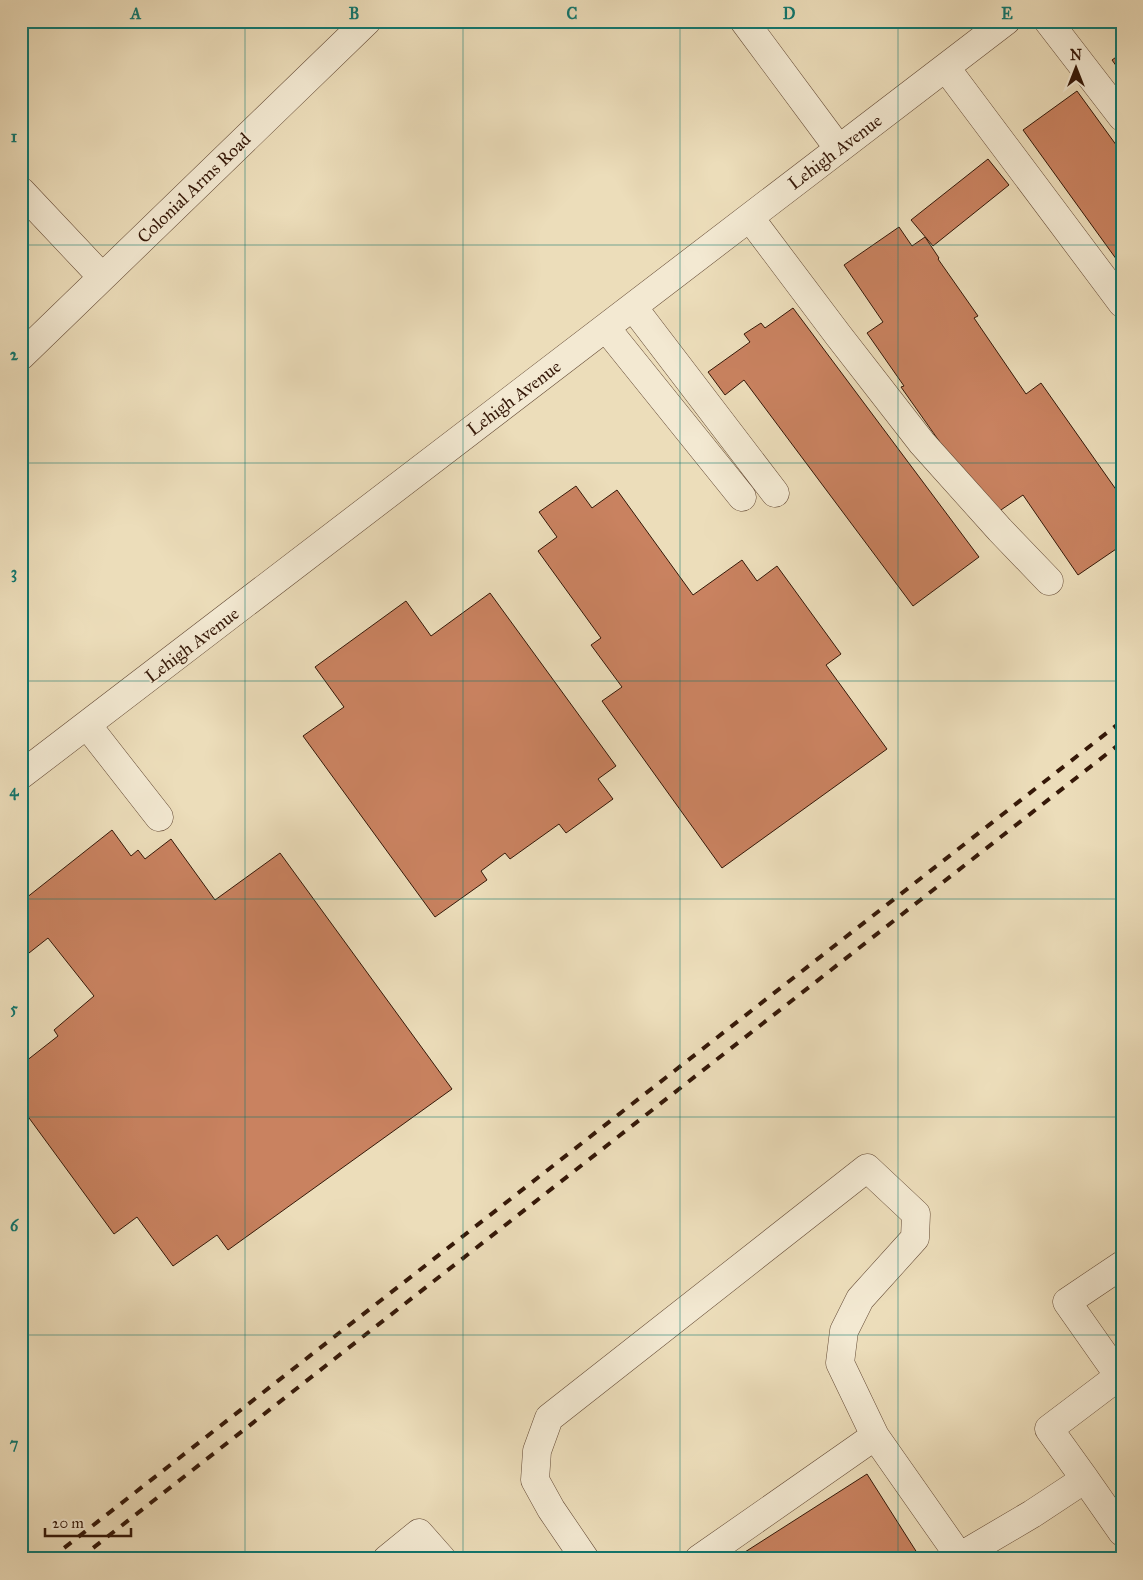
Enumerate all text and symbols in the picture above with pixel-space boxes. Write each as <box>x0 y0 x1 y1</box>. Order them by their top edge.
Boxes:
text: A <box>130 4 142 23</box>
text: B <box>349 4 359 23</box>
text: C <box>567 4 578 23</box>
text: D <box>783 4 796 23</box>
text: E <box>1001 4 1013 23</box>
north arrow <box>1050 42 1100 92</box>
text: N <box>1070 47 1082 64</box>
street label: Lehigh Avenue <box>784 110 887 195</box>
text: 1 <box>11 127 18 146</box>
street label: Colonial Arms Road <box>133 128 255 248</box>
text: 2 <box>10 345 19 364</box>
street label: Lehigh Avenue <box>463 356 566 441</box>
text: 3 <box>11 563 17 583</box>
street label: Lehigh Avenue <box>141 603 244 688</box>
text: 4 <box>10 781 20 801</box>
text: 5 <box>10 999 18 1018</box>
text: 6 <box>10 1216 19 1235</box>
text: 7 <box>10 1434 19 1453</box>
scale bar <box>45 1505 131 1537</box>
text: 20 m <box>52 1514 84 1532</box>

